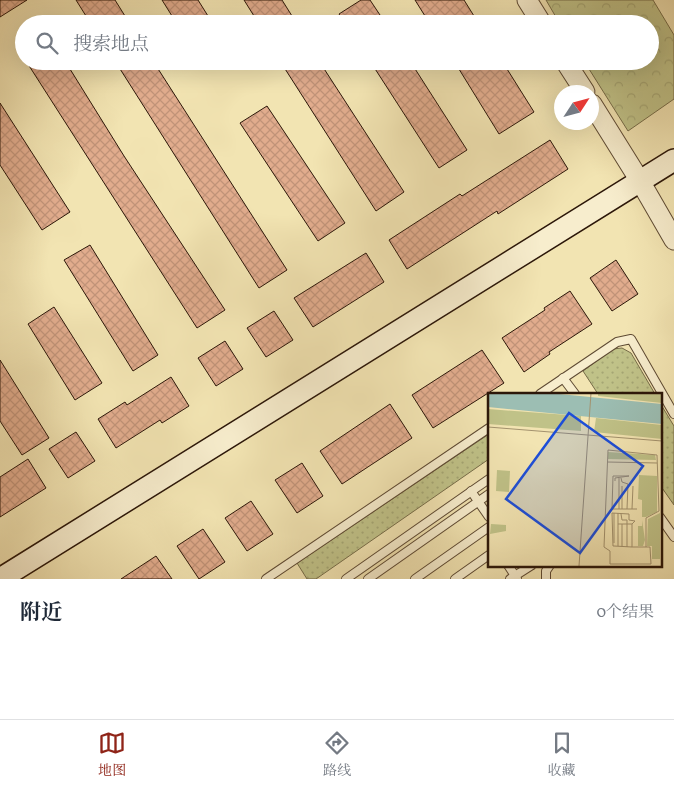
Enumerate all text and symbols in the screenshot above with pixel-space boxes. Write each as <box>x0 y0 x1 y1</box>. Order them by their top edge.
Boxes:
search box <box>15 15 659 70</box>
icon: search <box>33 29 61 57</box>
text: 搜索地点 <box>73 32 149 58</box>
north arrow <box>554 85 599 130</box>
inset map <box>488 393 662 566</box>
text: 附近 <box>20 599 62 628</box>
text: 0个结果 <box>596 602 654 624</box>
tab: 地图 <box>98 729 126 781</box>
tab: 路线 <box>323 729 351 781</box>
tab: 收藏 <box>548 729 576 781</box>

